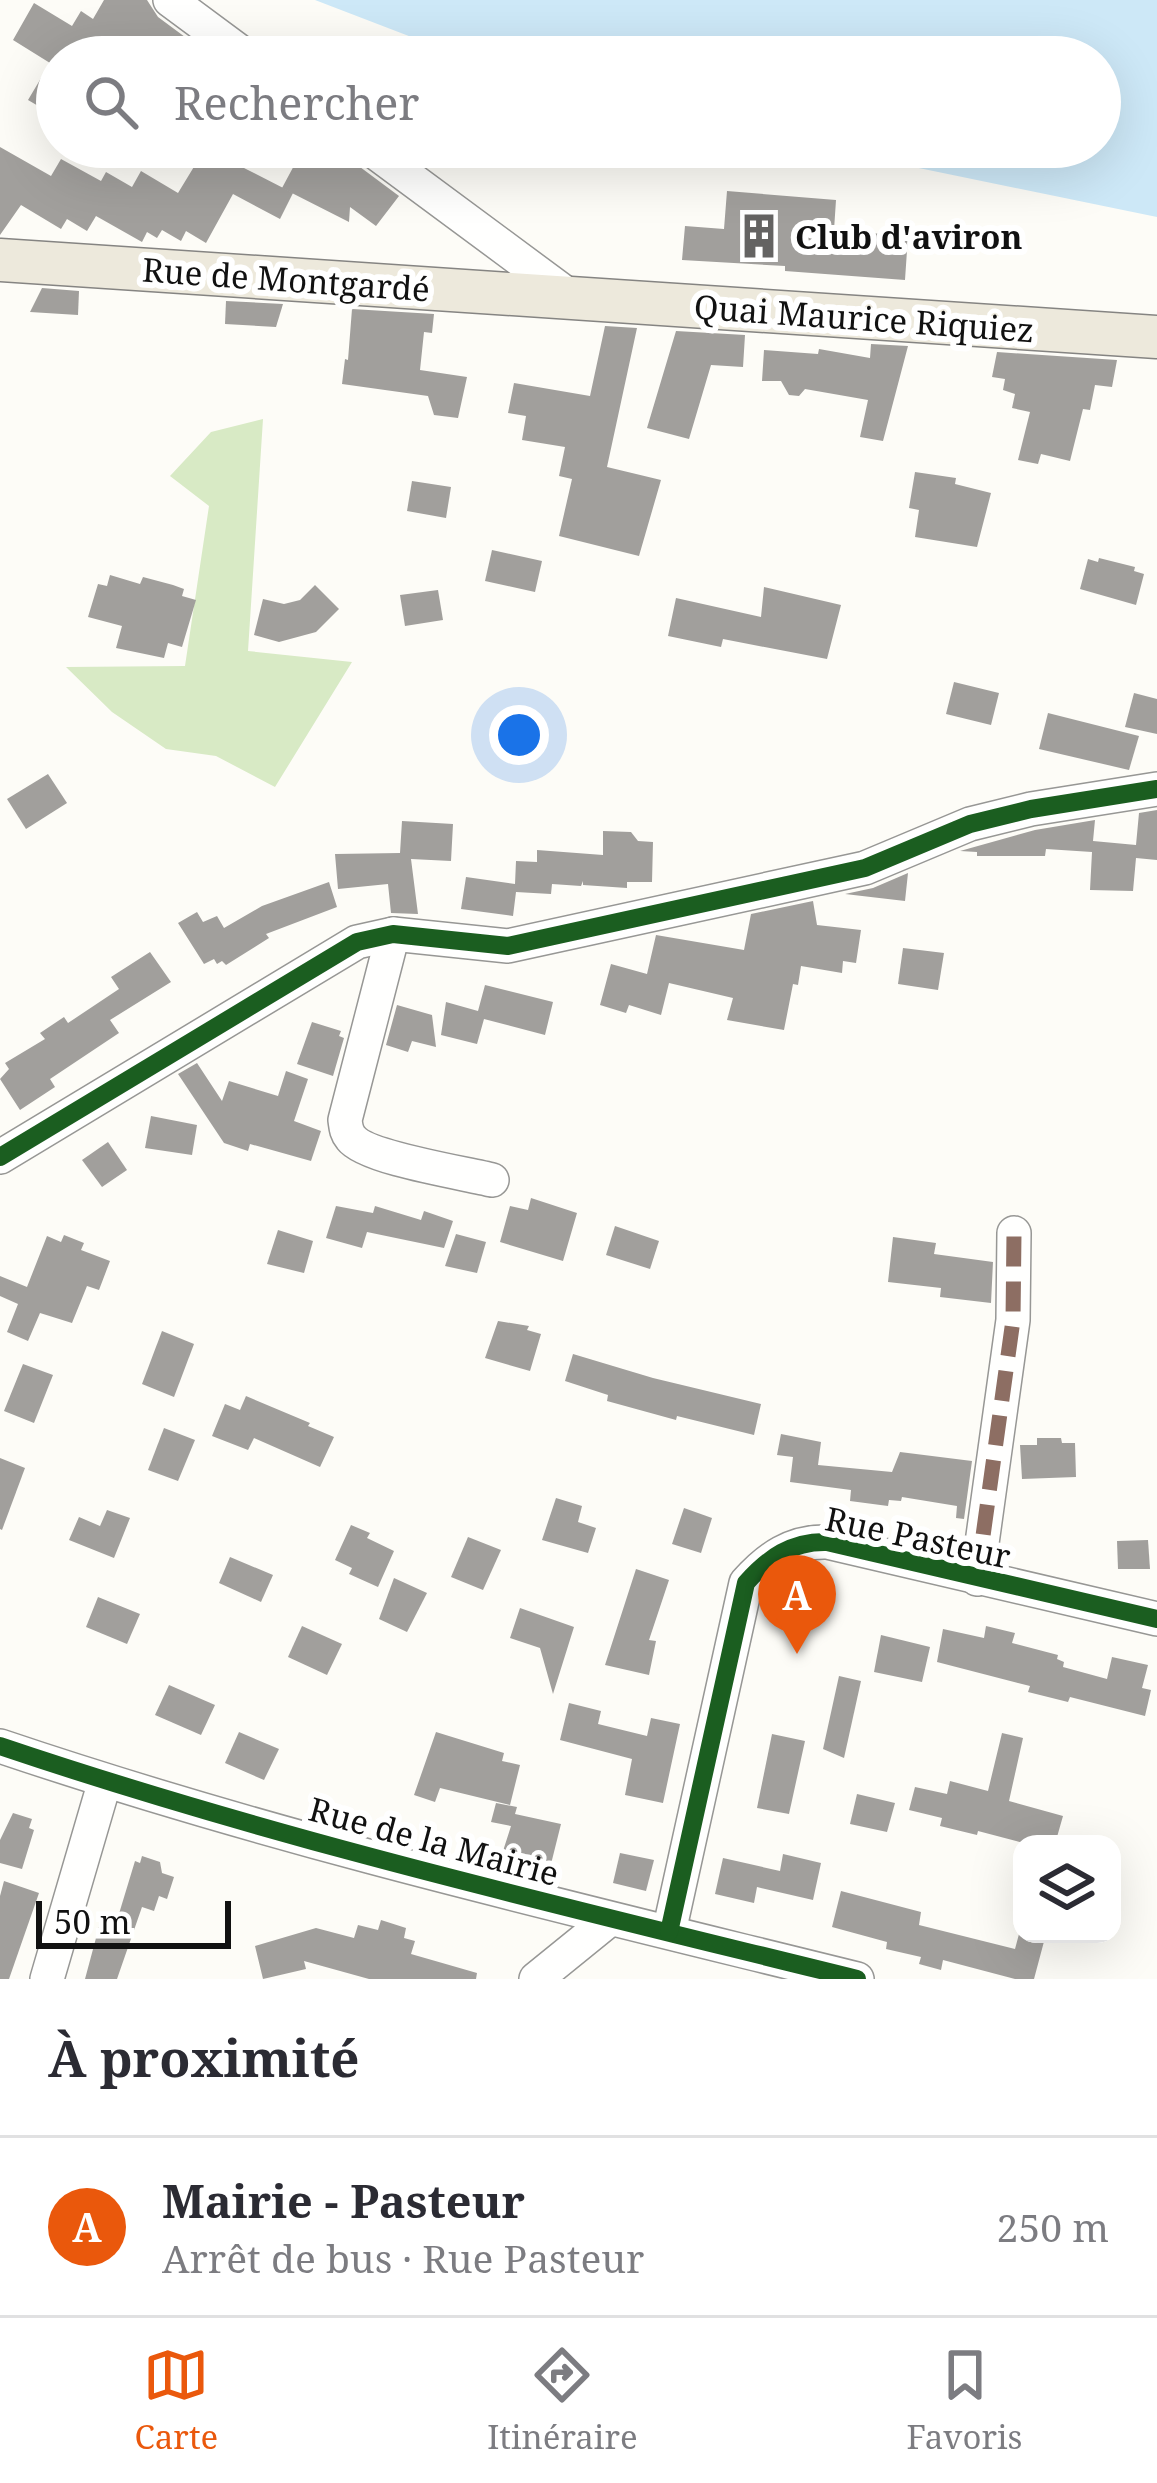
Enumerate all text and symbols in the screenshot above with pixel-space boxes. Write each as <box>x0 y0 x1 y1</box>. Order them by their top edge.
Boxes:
search box <box>36 36 1121 168</box>
icon: search <box>78 69 144 135</box>
text: Rechercher <box>174 72 420 133</box>
building icon: Club d'aviron <box>734 211 784 261</box>
place label: Club d'aviron <box>795 214 1023 259</box>
street label: Rue de Montgardé <box>141 247 431 311</box>
street label: Quai Maurice Riquiez <box>692 284 1036 352</box>
your location <box>489 705 549 765</box>
street label: Rue Pasteur <box>821 1495 1015 1579</box>
pin: A <box>758 1555 836 1654</box>
street label: Rue de la Mairie <box>304 1786 564 1896</box>
map controls <box>1013 1835 1121 1943</box>
button: layers <box>1013 1835 1121 1943</box>
scale bar <box>36 1895 231 1948</box>
text: 50 m <box>54 1899 131 1944</box>
text: À proximité <box>48 2022 360 2092</box>
text: Mairie - Pasteur <box>162 2170 525 2231</box>
text: A <box>72 2200 102 2253</box>
text: 250 m <box>997 2200 1109 2253</box>
text: Arrêt de bus · Rue Pasteur <box>162 2231 644 2284</box>
tab: Carte <box>135 2342 218 2459</box>
tab: Itinéraire <box>487 2342 638 2459</box>
tab: Favoris <box>907 2342 1022 2459</box>

